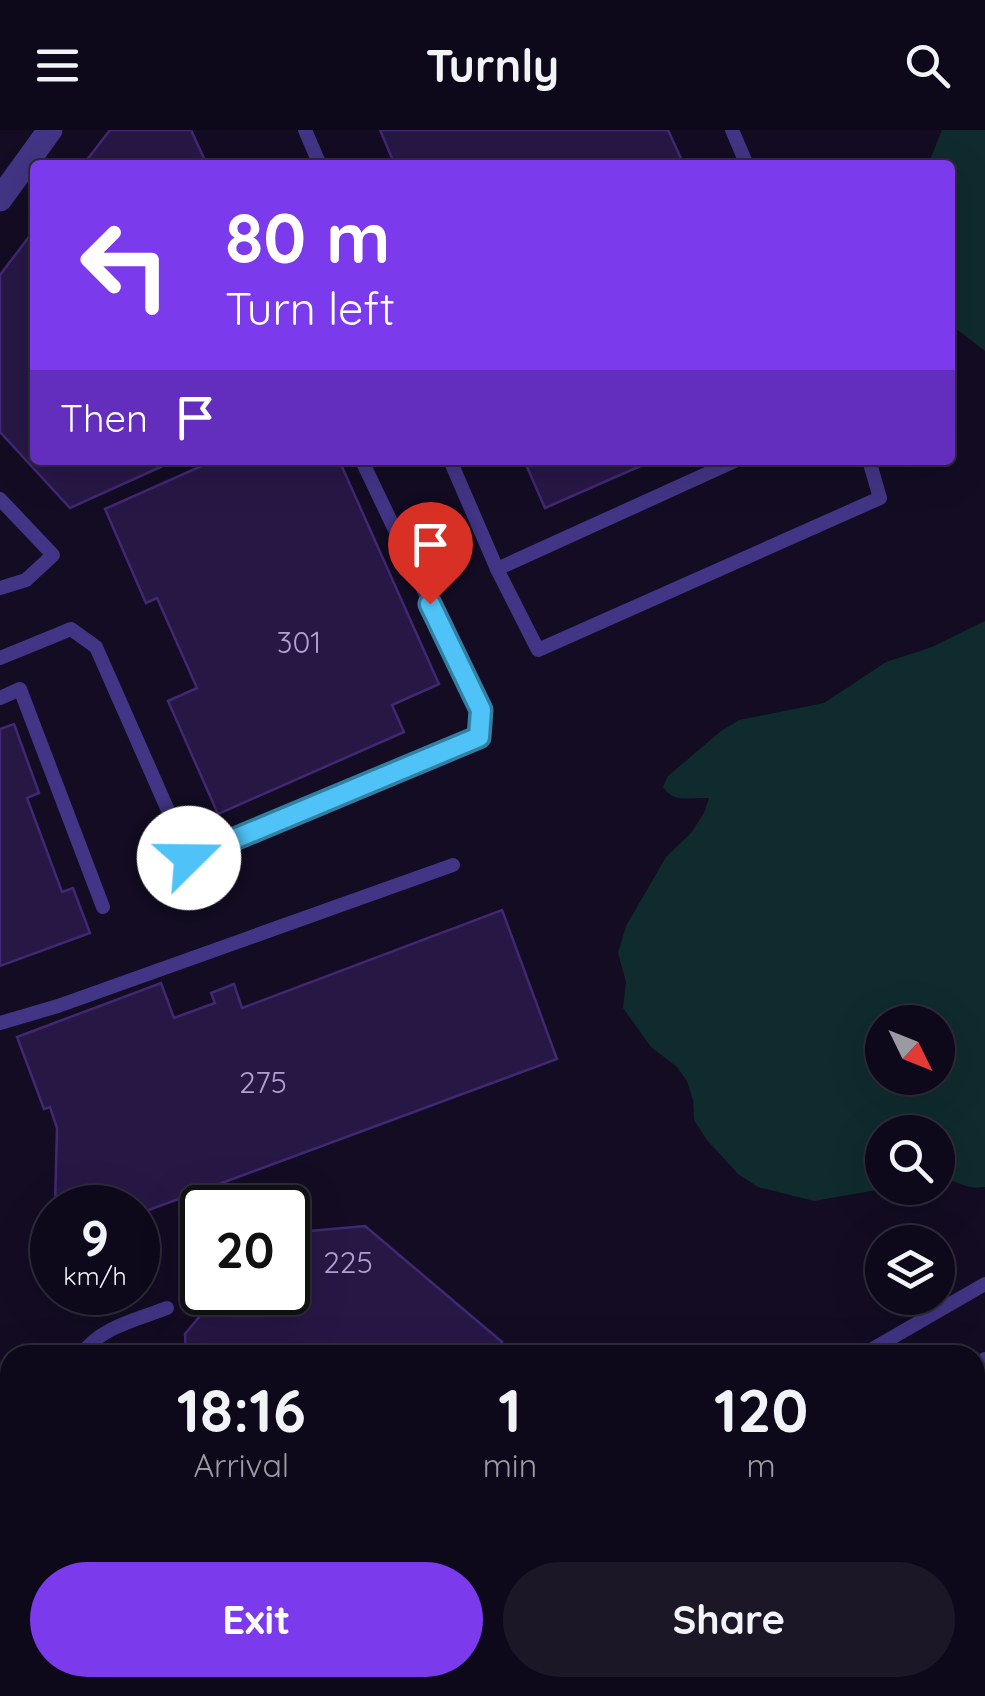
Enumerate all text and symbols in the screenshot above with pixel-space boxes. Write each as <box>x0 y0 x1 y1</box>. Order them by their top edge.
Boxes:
text: Turnly <box>426 37 559 93</box>
icon: menu <box>30 38 85 93</box>
icon: search <box>900 38 955 93</box>
text: 80 m <box>225 193 390 281</box>
icon: left <box>60 200 190 330</box>
text: Turn left <box>225 280 395 336</box>
icon: arrive <box>168 390 223 445</box>
text: Then <box>60 394 148 442</box>
pin <box>388 502 473 605</box>
icon: arrive <box>403 517 458 572</box>
house number: 301 <box>277 623 321 661</box>
position arrow <box>137 806 241 910</box>
north arrow <box>865 1005 955 1095</box>
map controls <box>865 1005 955 1315</box>
house number: 275 <box>239 1063 287 1101</box>
button: search <box>865 1115 955 1205</box>
speed limit sign: 20 <box>180 1185 310 1315</box>
text: 9 <box>81 1206 109 1269</box>
button: layers <box>865 1225 955 1315</box>
house number: 225 <box>323 1243 373 1281</box>
text: km/h <box>63 1260 127 1291</box>
text: 18:16 <box>177 1372 306 1447</box>
text: 1 <box>498 1372 522 1447</box>
text: 120 <box>714 1372 808 1447</box>
text: Arrival <box>193 1445 289 1485</box>
text: min <box>483 1445 537 1485</box>
text: m <box>746 1445 776 1485</box>
button: Exit <box>30 1562 483 1677</box>
button: Share <box>503 1562 955 1677</box>

